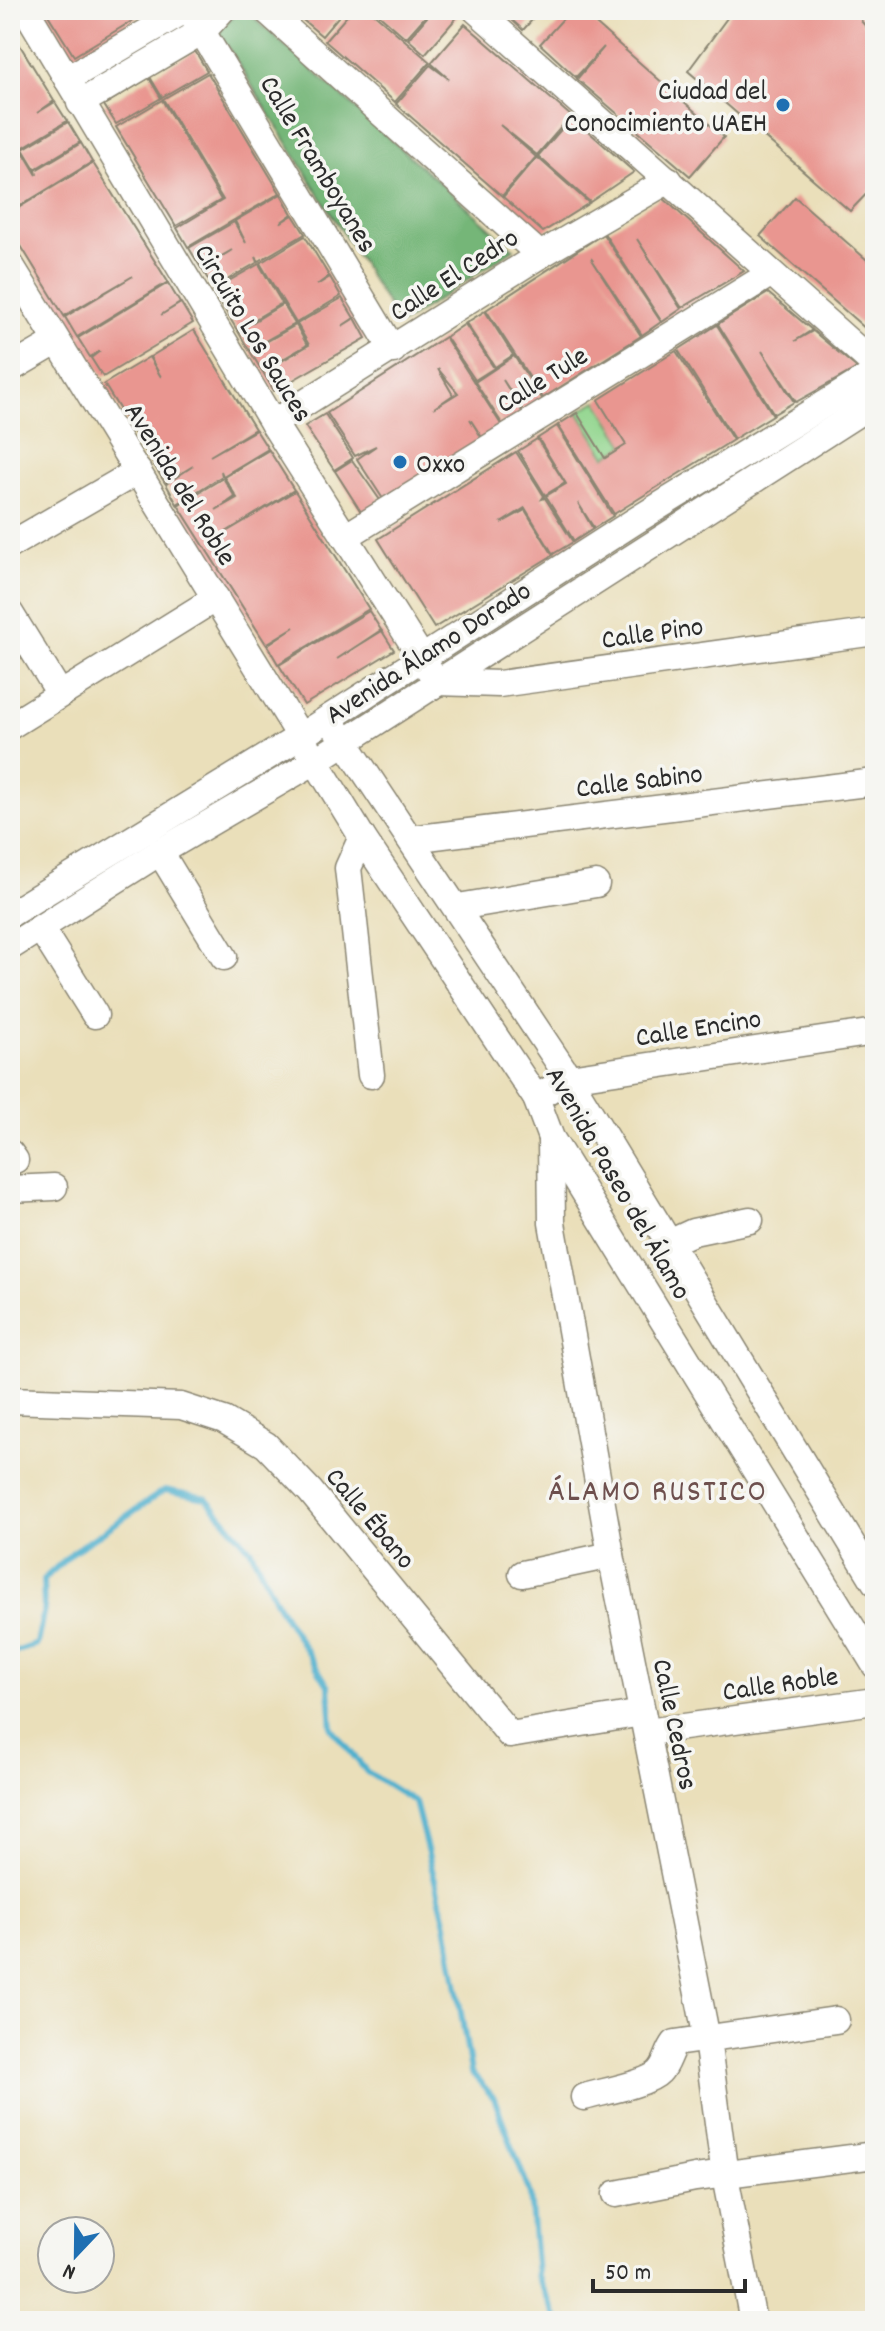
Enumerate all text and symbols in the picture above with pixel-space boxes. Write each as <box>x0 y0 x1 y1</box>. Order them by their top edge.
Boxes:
street label: Calle Framboyanes <box>247 69 384 262</box>
place label: Ciudad del Conocimiento UAEH <box>564 74 767 146</box>
marker: Ciudad del Conocimiento UAEH <box>774 96 792 114</box>
street label: Calle El Cedro <box>383 220 528 334</box>
street label: Circuito Los Sauces <box>182 238 320 431</box>
street label: Calle Tule <box>490 338 597 426</box>
street label: Avenida del Roble <box>112 396 244 575</box>
place label: Oxxo <box>416 447 465 487</box>
marker: Oxxo <box>391 453 409 471</box>
street label: Avenida Álamo Dorado <box>319 573 541 737</box>
street label: Calle Pino <box>599 609 706 663</box>
street label: Calle Sabino <box>574 756 705 812</box>
street label: Calle Encino <box>633 1001 764 1061</box>
street label: Avenida Paseo del Álamo <box>533 1060 699 1309</box>
street label: Calle Ébano <box>314 1460 423 1580</box>
district label: ÁLAMO RUSTICO <box>548 1471 768 1517</box>
street label: Calle Cedros <box>639 1656 705 1794</box>
street label: Calle Roble <box>720 1659 841 1715</box>
north arrow <box>36 2215 116 2295</box>
scale bar <box>593 2243 745 2293</box>
text: N <box>59 2254 81 2287</box>
text: 50 m <box>605 2257 651 2291</box>

